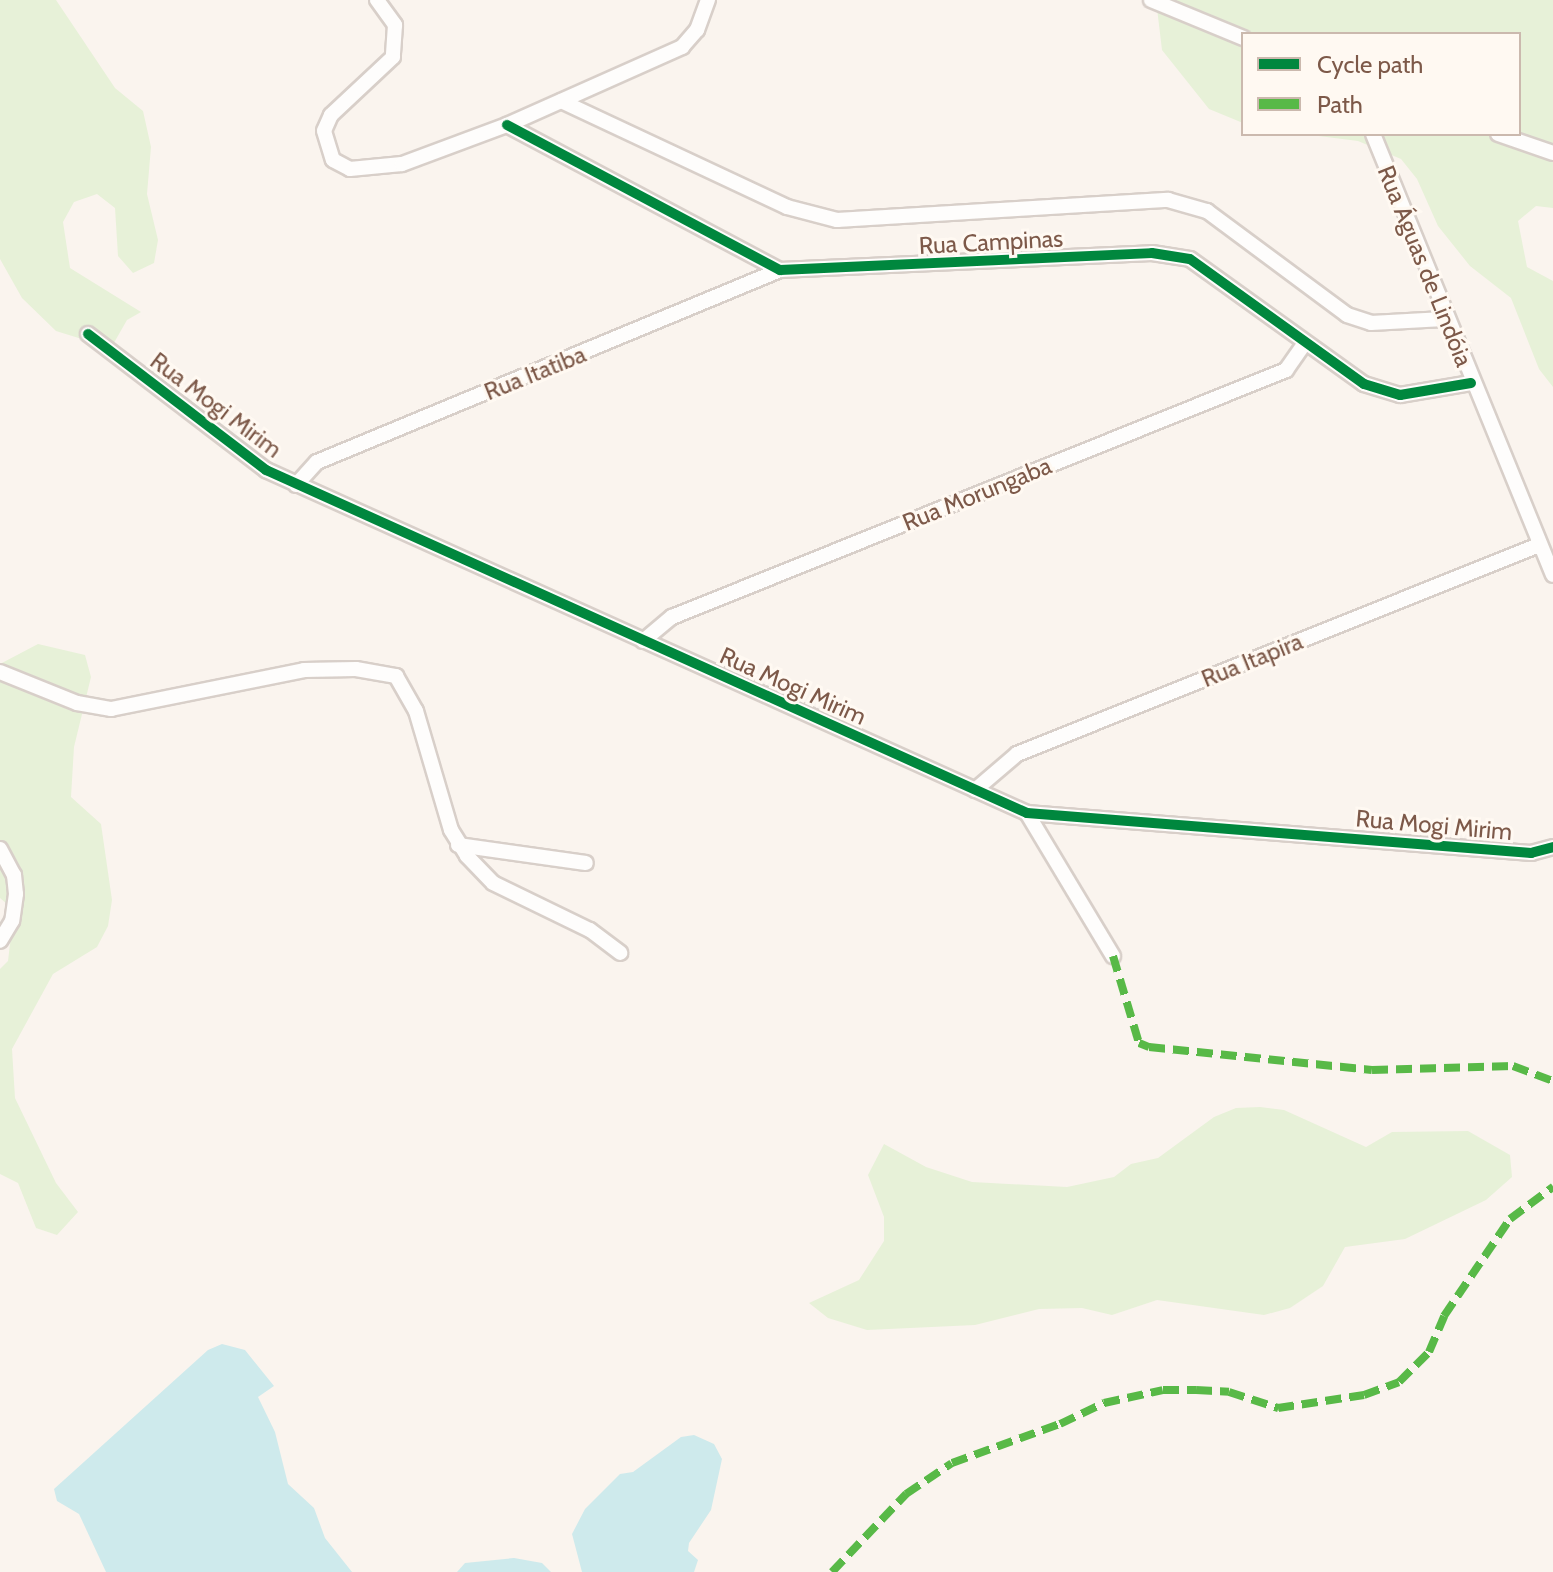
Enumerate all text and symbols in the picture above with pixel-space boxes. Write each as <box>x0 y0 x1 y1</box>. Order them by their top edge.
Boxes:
legend <box>1241 32 1521 136</box>
text: Cycle path <box>1317 50 1423 79</box>
text: Path <box>1317 90 1363 119</box>
street label: Rua Águas de Lindóia <box>1372 161 1478 371</box>
street label: Rua Campinas <box>918 224 1064 260</box>
street label: Rua Itatiba <box>480 340 590 406</box>
street label: Rua Mogi Mirim <box>145 346 287 464</box>
street label: Rua Morungaba <box>898 451 1056 537</box>
street label: Rua Itapira <box>1197 627 1307 693</box>
street label: Rua Mogi Mirim <box>715 641 871 731</box>
street label: Rua Mogi Mirim <box>1355 804 1513 846</box>

